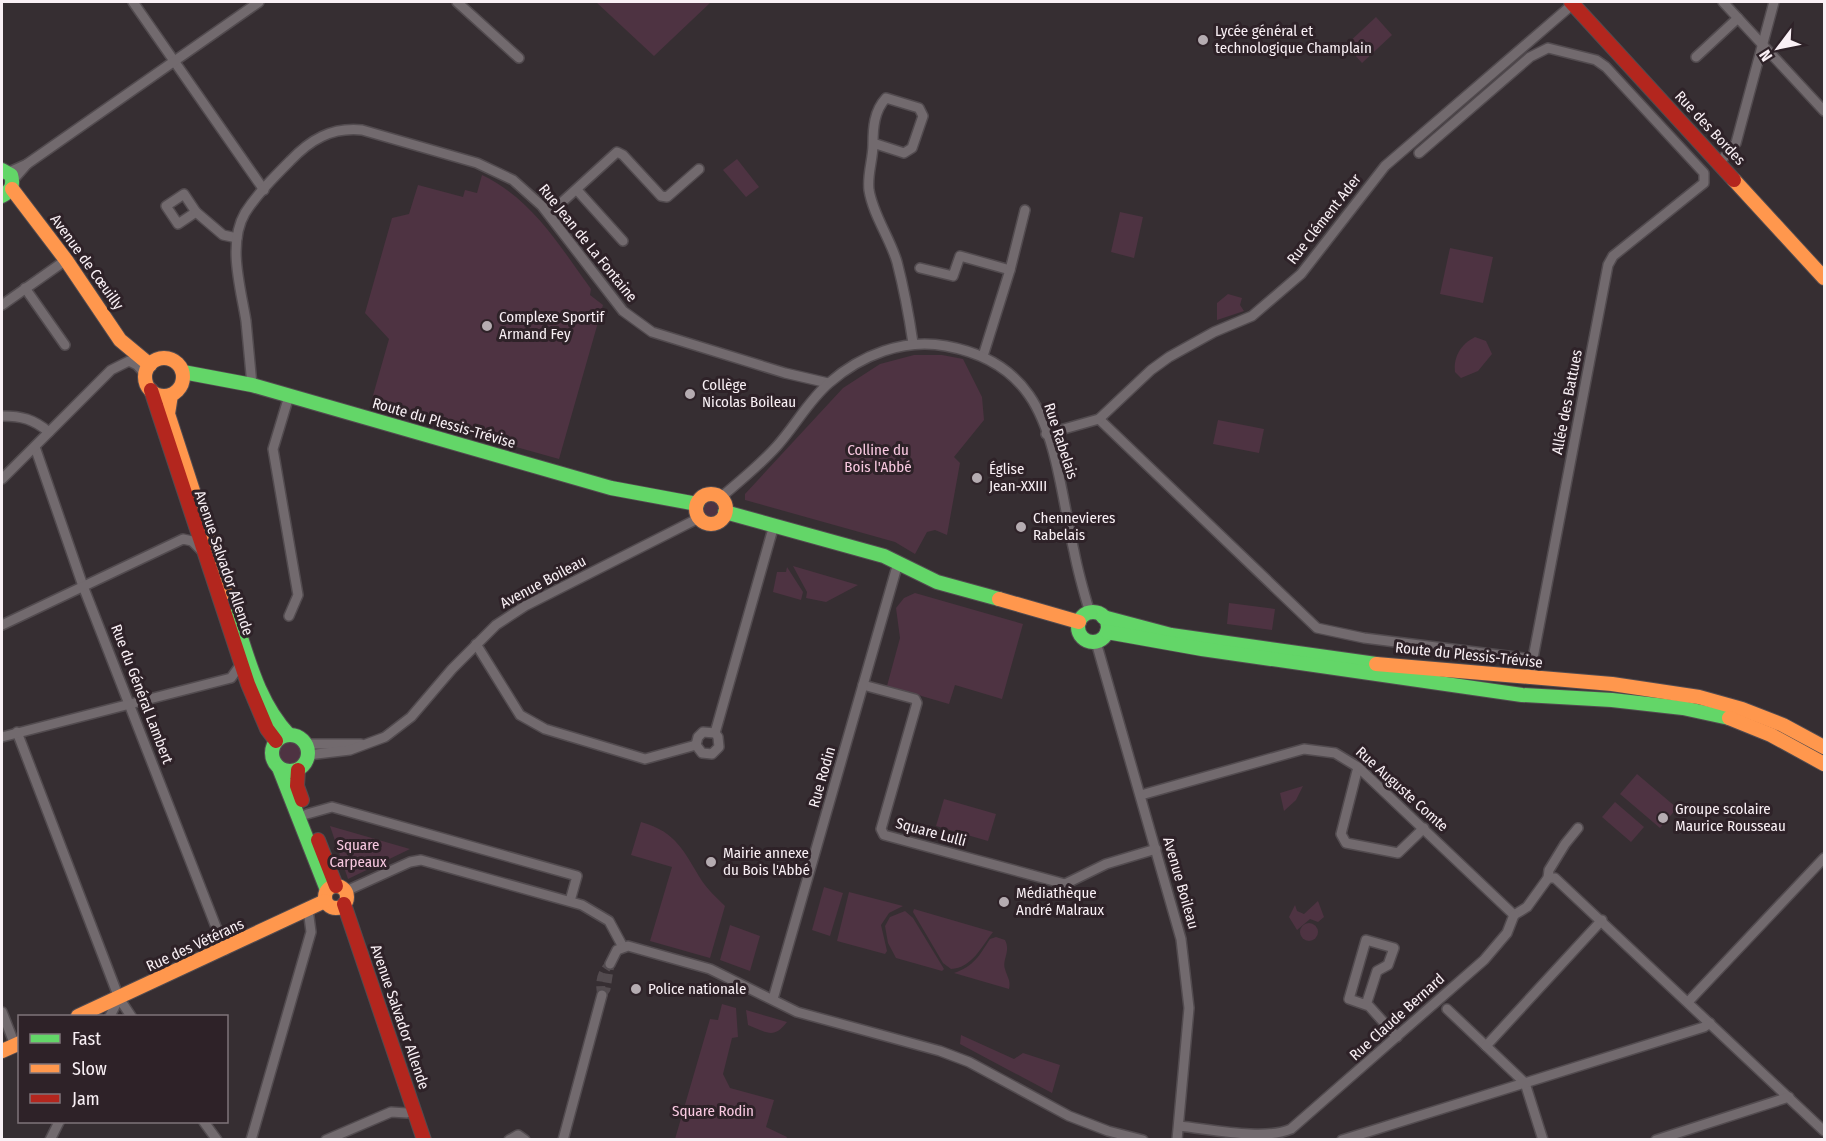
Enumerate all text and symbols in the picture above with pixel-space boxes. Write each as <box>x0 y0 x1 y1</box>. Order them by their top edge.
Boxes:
north arrow <box>1748 18 1808 78</box>
place label: Lycée général et technologique Champlain <box>1215 22 1372 57</box>
marker: Lycée général et technologique Champlain <box>1196 33 1210 47</box>
text: N <box>1755 47 1776 65</box>
street label: Rue des Bordes <box>1671 87 1749 169</box>
street label: Rue Clément Ader <box>1283 170 1365 268</box>
street label: Rue Jean de La Fontaine <box>535 180 641 306</box>
street label: Avenue de Cœuilly <box>46 211 128 313</box>
place label: Complexe Sportif Armand Fey <box>499 308 605 343</box>
marker: Complexe Sportif Armand Fey <box>480 319 494 333</box>
street label: Allée des Battues <box>1548 348 1586 456</box>
place label: Collège Nicolas Boileau <box>702 376 796 411</box>
marker: Collège Nicolas Boileau <box>683 387 697 401</box>
street label: Route du Plessis-Trévise <box>370 394 518 452</box>
street label: Rue Rabelais <box>1040 401 1082 481</box>
park label: Colline du Bois l'Abbé <box>844 441 912 476</box>
place label: Église Jean-XXIII <box>989 460 1047 495</box>
marker: Église Jean-XXIII <box>970 471 984 485</box>
street label: Avenue Salvador Allende <box>191 488 257 638</box>
place label: Chennevieres Rabelais <box>1033 509 1115 544</box>
marker: Chennevieres Rabelais <box>1014 520 1028 534</box>
street label: Avenue Boileau <box>497 552 589 612</box>
street label: Rue du Général Lambert <box>107 622 177 766</box>
street label: Route du Plessis-Trévise <box>1394 638 1544 672</box>
street label: Rue Auguste Comte <box>1352 743 1452 835</box>
street label: Rue Rodin <box>805 744 839 810</box>
place label: Groupe scolaire Maurice Rousseau <box>1675 800 1786 835</box>
marker: Groupe scolaire Maurice Rousseau <box>1656 811 1670 825</box>
street label: Square Lulli <box>894 814 968 850</box>
street label: Avenue Boileau <box>1159 835 1203 931</box>
park label: Square Carpeaux <box>329 836 387 871</box>
place label: Mairie annexe du Bois l'Abbé <box>723 844 810 879</box>
marker: Mairie annexe du Bois l'Abbé <box>704 855 718 869</box>
place label: Médiathèque André Malraux <box>1016 884 1104 919</box>
marker: Médiathèque André Malraux <box>997 895 1011 909</box>
street label: Rue des Vétérans <box>143 915 247 975</box>
street label: Avenue Salvador Allende <box>367 942 433 1092</box>
street label: Rue Claude Bernard <box>1346 970 1448 1064</box>
place label: Police nationale <box>648 980 746 998</box>
marker: Police nationale <box>629 982 643 996</box>
legend <box>18 1015 228 1123</box>
text: Fast <box>72 1028 101 1050</box>
text: Slow <box>72 1058 107 1080</box>
text: Jam <box>72 1088 100 1110</box>
park label: Square Rodin <box>672 1102 754 1120</box>

